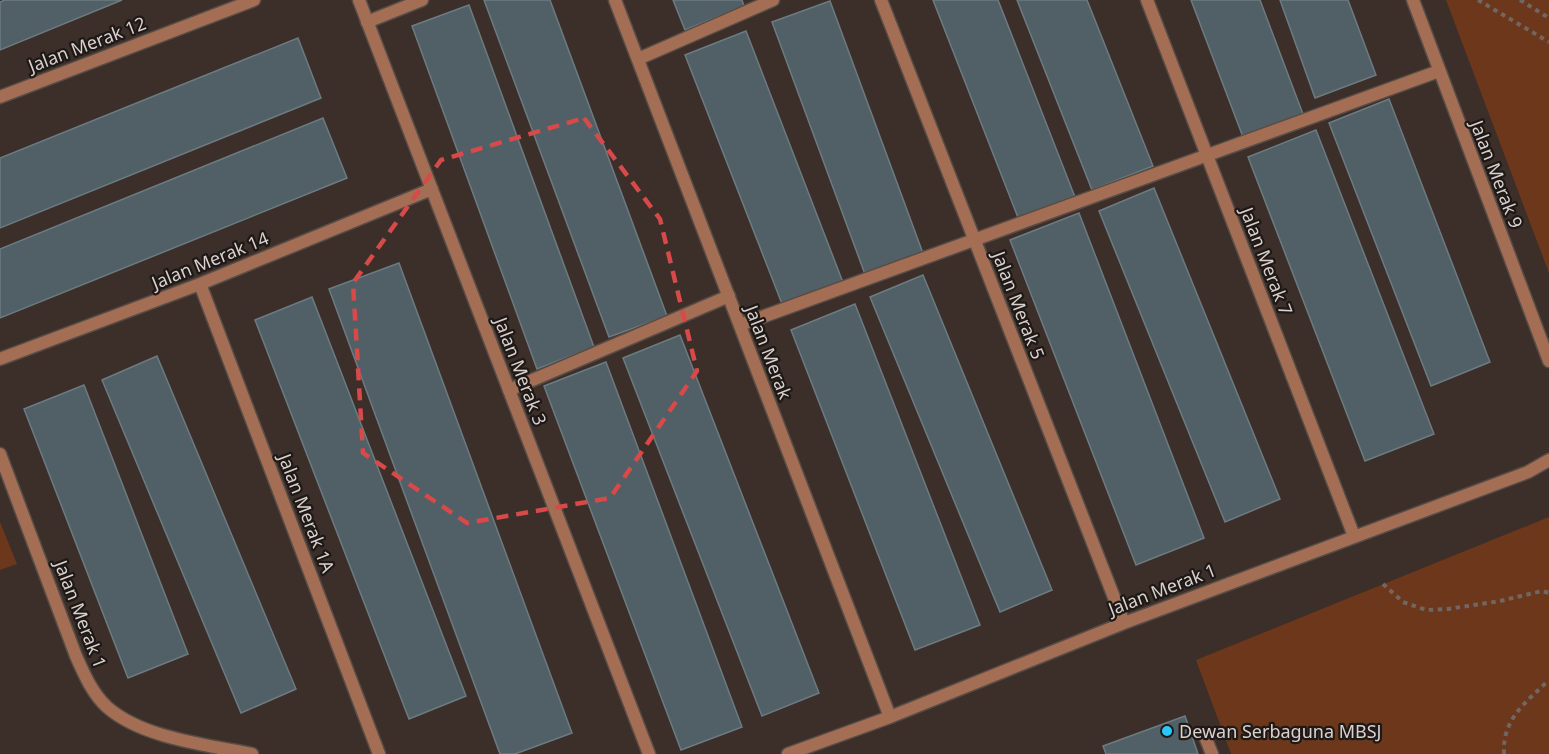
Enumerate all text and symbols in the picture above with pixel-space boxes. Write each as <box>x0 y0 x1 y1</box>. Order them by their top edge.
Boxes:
street label: Jalan Merak 12 <box>23 11 149 78</box>
street label: Jalan Merak 9 <box>1465 115 1529 231</box>
street label: Jalan Merak 7 <box>1235 202 1299 318</box>
street label: Jalan Merak 14 <box>146 226 272 295</box>
street label: Jalan Merak 5 <box>987 246 1051 362</box>
street label: Jalan Merak <box>739 300 798 403</box>
street label: Jalan Merak 3 <box>489 312 553 428</box>
street label: Jalan Merak 1A <box>273 448 341 576</box>
street label: Jalan Merak 1 <box>49 555 113 671</box>
street label: Jalan Merak 1 <box>1103 557 1219 621</box>
place label: Dewan Serbaguna MBSJ <box>1179 719 1382 743</box>
marker: Dewan Serbaguna MBSJ <box>1160 724 1174 738</box>

